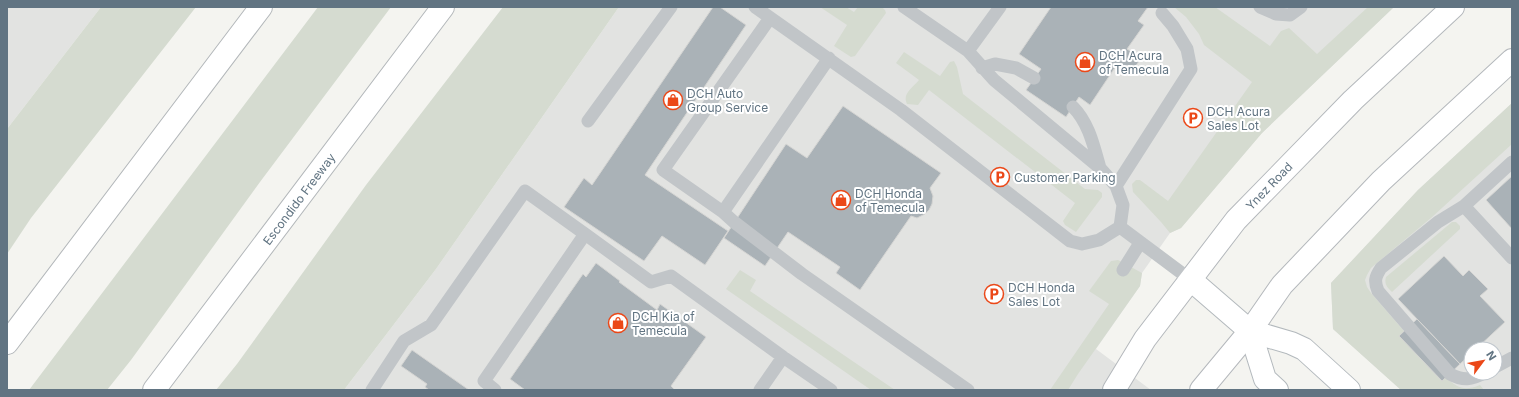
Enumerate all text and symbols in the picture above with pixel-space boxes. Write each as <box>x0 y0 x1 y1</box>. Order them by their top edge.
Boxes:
place label: DCH Acura of Temecula <box>1099 48 1169 77</box>
shop icon: DCH Acura of Temecula <box>1074 51 1096 73</box>
place label: DCH Auto Group Service <box>687 86 768 115</box>
shop icon: DCH Auto Group Service <box>662 89 684 111</box>
place label: DCH Acura Sales Lot <box>1207 104 1270 133</box>
parking icon: DCH Acura Sales Lot <box>1182 107 1204 129</box>
street label: Escondido Freeway <box>260 150 338 248</box>
street label: Ynez Road <box>1243 159 1295 213</box>
parking icon: Customer Parking <box>989 166 1011 188</box>
place label: Customer Parking <box>1014 170 1116 185</box>
place label: DCH Honda of Temecula <box>855 186 925 215</box>
shop icon: DCH Honda of Temecula <box>830 189 852 211</box>
place label: DCH Honda Sales Lot <box>1008 280 1075 309</box>
parking icon: DCH Honda Sales Lot <box>983 283 1005 305</box>
place label: DCH Kia of Temecula <box>632 309 695 338</box>
shop icon: DCH Kia of Temecula <box>607 312 629 334</box>
north arrow <box>1463 341 1503 381</box>
text: N <box>1483 348 1500 363</box>

